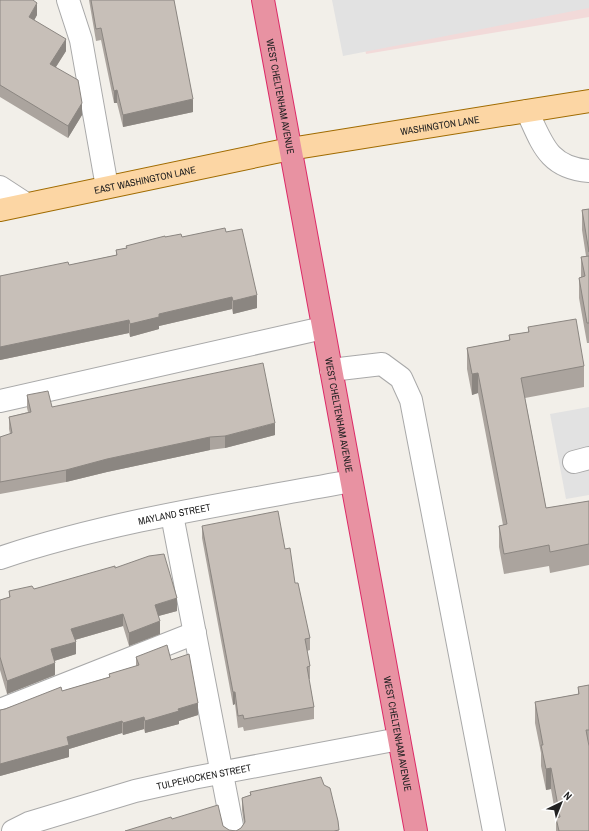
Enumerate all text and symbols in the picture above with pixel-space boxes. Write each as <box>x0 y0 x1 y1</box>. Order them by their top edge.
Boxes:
street label: WEST CHELTENHAM AVENUE <box>263 38 297 155</box>
street label: WASHINGTON LANE <box>399 113 480 138</box>
street label: EAST WASHINGTON LANE <box>93 163 197 197</box>
street label: WEST CHELTENHAM AVENUE <box>322 356 356 474</box>
street label: MAYLAND STREET <box>137 501 212 528</box>
street label: WEST CHELTENHAM AVENUE <box>381 675 415 792</box>
street label: TULPEHOCKEN STREET <box>155 761 252 793</box>
north arrow <box>541 783 581 823</box>
text: N <box>561 788 575 803</box>

